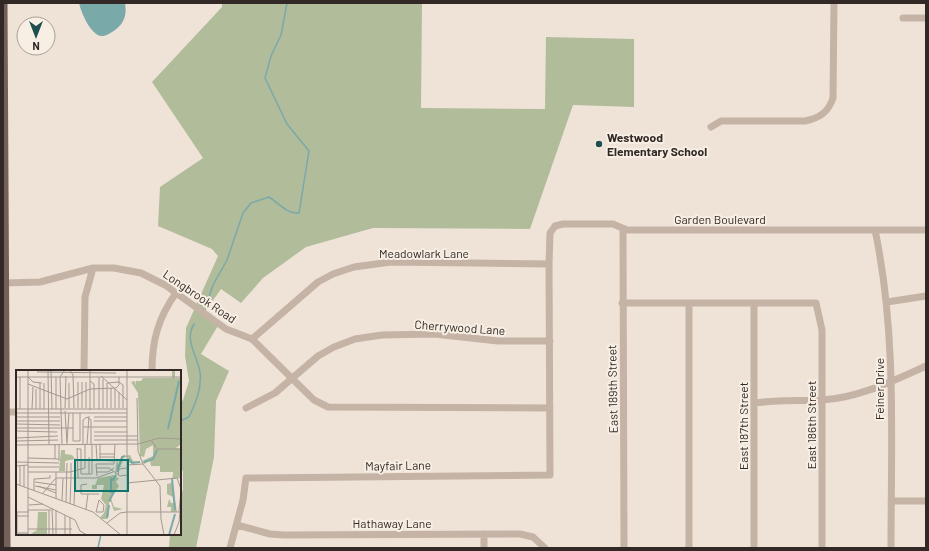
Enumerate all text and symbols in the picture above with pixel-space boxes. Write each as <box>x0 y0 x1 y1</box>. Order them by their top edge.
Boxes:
north arrow <box>16 16 56 56</box>
text: N <box>32 40 40 53</box>
place label: Westwood Elementary School <box>607 130 707 158</box>
marker: Westwood Elementary School <box>594 139 604 149</box>
street label: Garden Boulevard <box>674 212 766 226</box>
street label: Meadowlark Lane <box>379 246 469 260</box>
street label: Longbrook Road <box>161 266 239 326</box>
street label: Cherrywood Lane <box>414 317 506 337</box>
street label: East 189th Street <box>604 345 620 433</box>
street label: Feiner Drive <box>872 358 886 420</box>
inset map <box>16 370 181 535</box>
street label: East 186th Street <box>804 381 818 469</box>
street label: East 187th Street <box>736 382 750 470</box>
street label: Mayfair Lane <box>365 457 431 473</box>
street label: Hathaway Lane <box>352 516 432 530</box>

